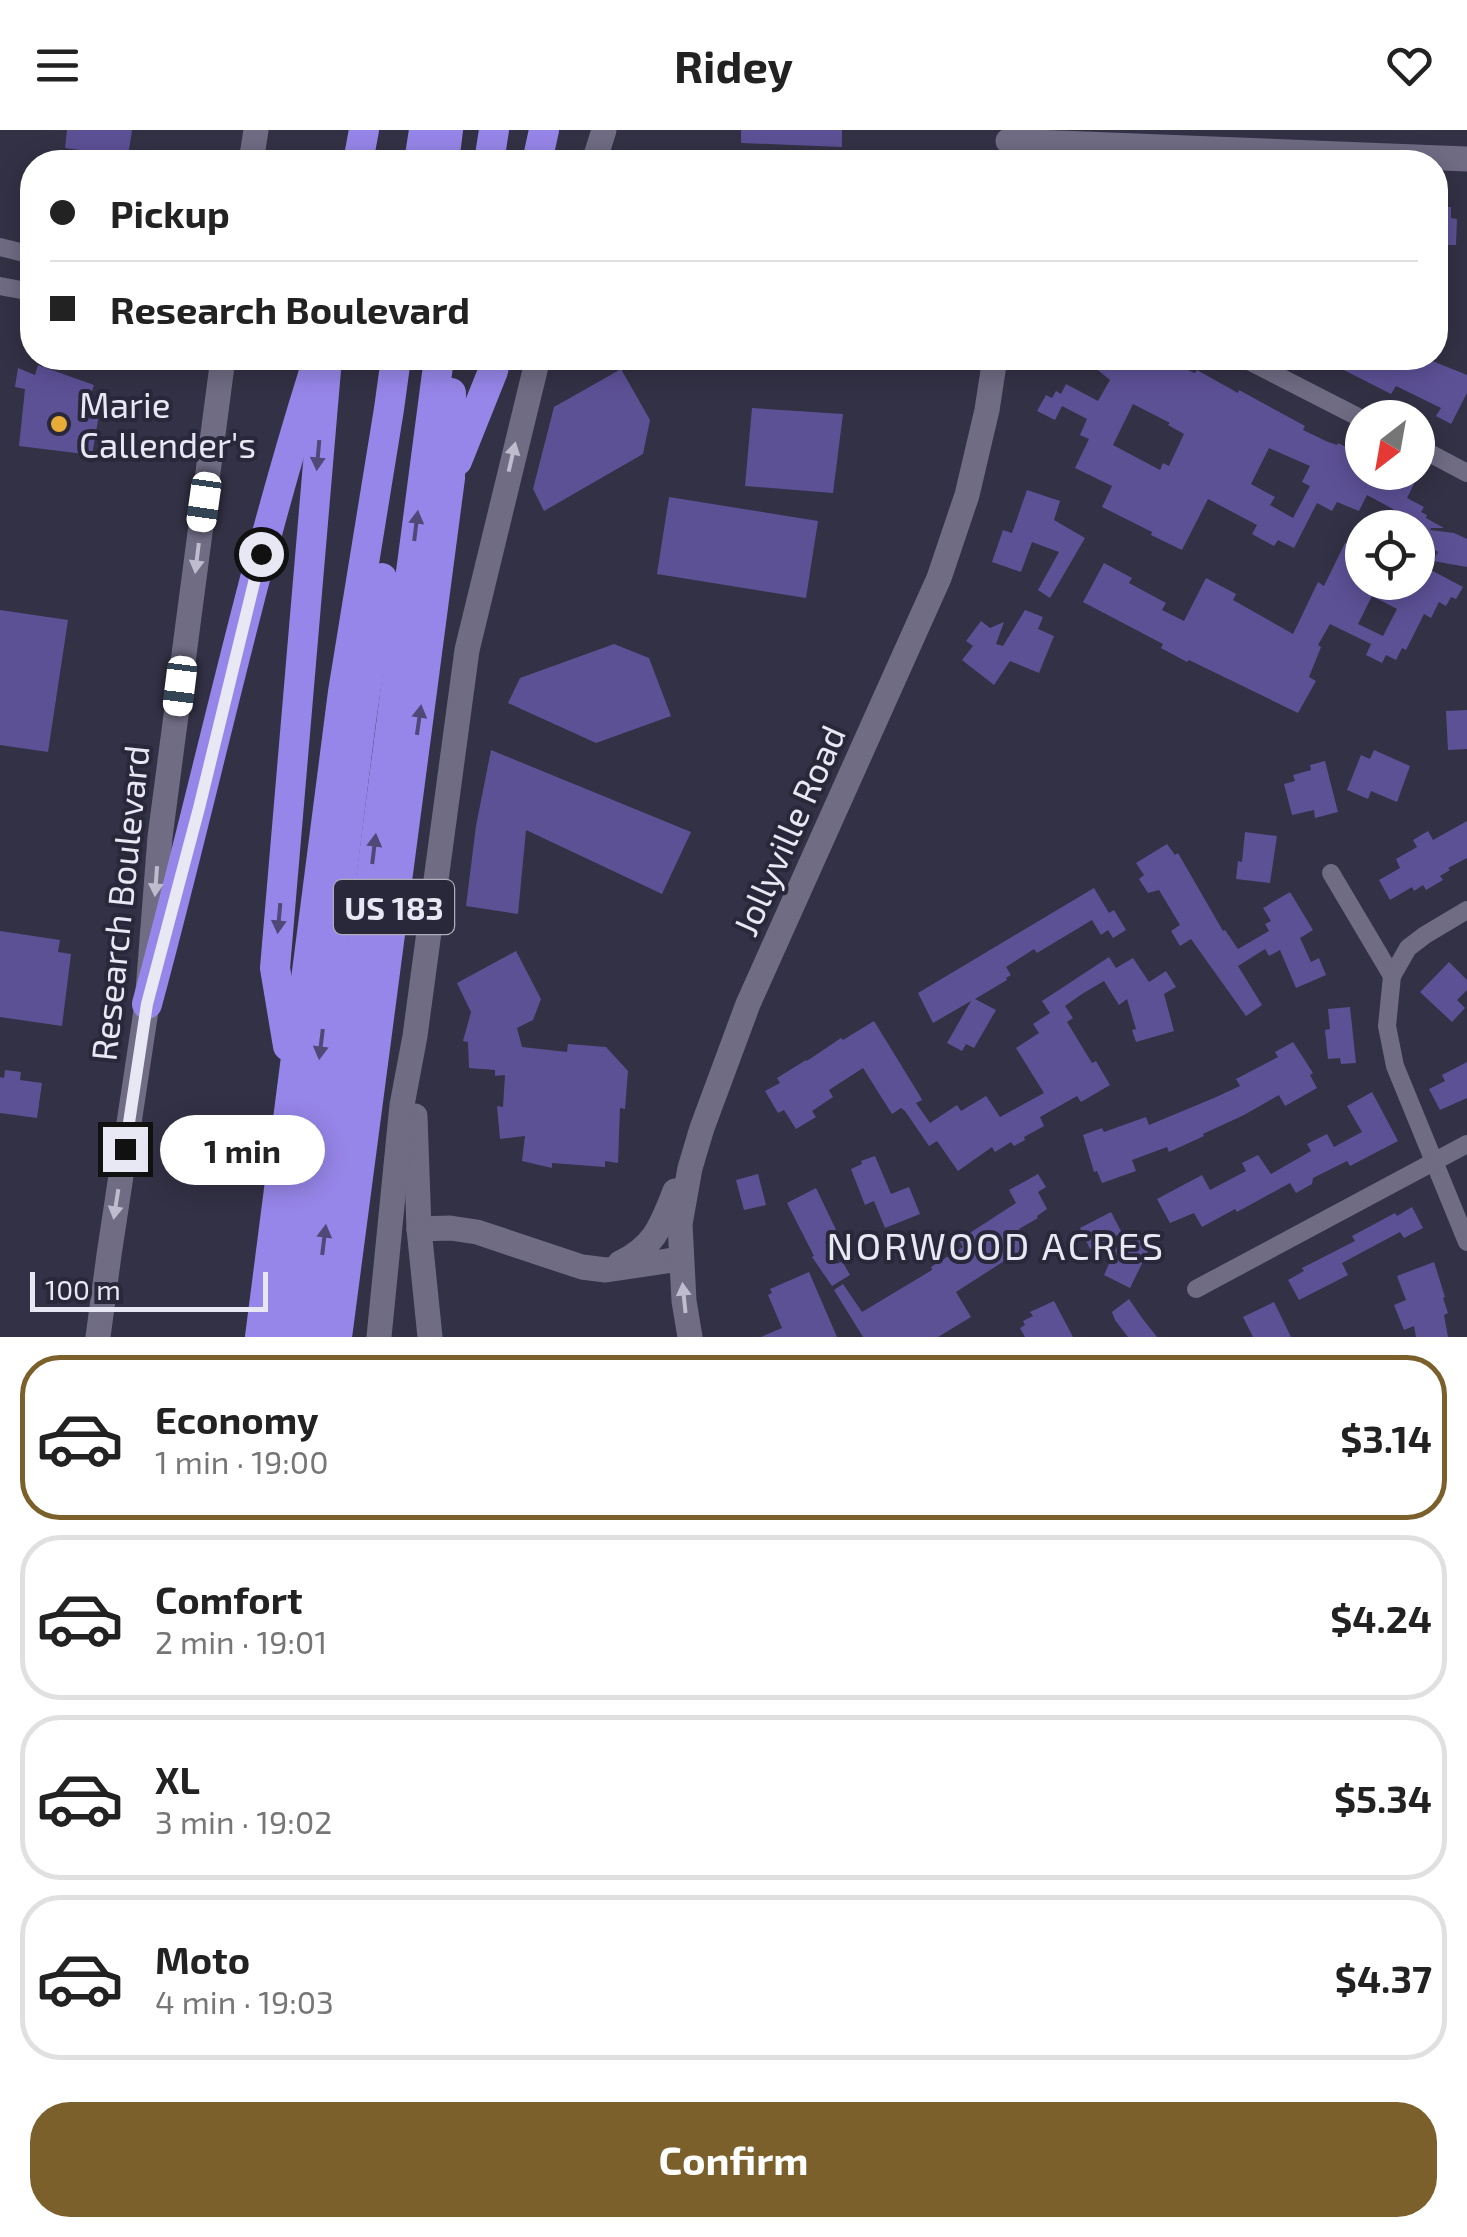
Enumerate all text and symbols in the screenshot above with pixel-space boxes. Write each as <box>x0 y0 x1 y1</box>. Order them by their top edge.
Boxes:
icon: menu <box>30 38 85 93</box>
text: Ridey <box>674 38 793 92</box>
icon: heart <box>1382 38 1437 93</box>
text: Pickup <box>110 190 230 236</box>
text: Research Boulevard <box>110 286 470 332</box>
place label: Marie Callender's <box>79 383 256 465</box>
north arrow <box>1345 400 1435 490</box>
map controls <box>1345 400 1435 600</box>
marker: Marie Callender's <box>48 413 70 435</box>
one-way arrow <box>310 439 326 471</box>
one-way arrow <box>505 441 520 472</box>
car <box>185 470 223 534</box>
one-way arrow <box>409 510 425 542</box>
button: locate <box>1345 510 1435 600</box>
route start <box>239 532 284 577</box>
one-way arrow <box>188 543 204 575</box>
car <box>161 654 199 718</box>
one-way arrow <box>411 703 427 735</box>
street label: Jollyville Road <box>723 718 853 942</box>
street label: Research Boulevard <box>82 743 156 1063</box>
one-way arrow <box>367 832 383 864</box>
one-way arrow <box>148 865 164 897</box>
road number: US 183 <box>334 880 454 934</box>
one-way arrow <box>271 903 287 934</box>
one-way arrow <box>312 1028 328 1060</box>
callout: 1 min <box>160 1114 325 1184</box>
route end <box>103 1127 148 1172</box>
text: 1 min <box>204 1131 281 1169</box>
one-way arrow <box>108 1188 124 1220</box>
district label: NORWOOD ACRES <box>827 1222 1165 1268</box>
one-way arrow <box>316 1224 332 1256</box>
scale bar <box>30 1267 268 1312</box>
text: 100 m <box>45 1272 121 1306</box>
one-way arrow <box>676 1282 692 1313</box>
icon: car <box>35 1393 125 1483</box>
text: Economy <box>155 1396 319 1442</box>
text: $3.14 <box>1340 1415 1432 1461</box>
text: 1 min · 19:00 <box>155 1442 328 1480</box>
icon: car <box>35 1573 125 1663</box>
text: Comfort <box>155 1576 303 1622</box>
text: $4.24 <box>1330 1595 1432 1641</box>
text: 2 min · 19:01 <box>155 1622 327 1660</box>
icon: car <box>35 1753 125 1843</box>
text: XL <box>155 1756 200 1802</box>
text: $5.34 <box>1334 1775 1432 1821</box>
text: 3 min · 19:02 <box>155 1802 332 1840</box>
icon: car <box>35 1933 125 2023</box>
text: Moto <box>155 1936 250 1982</box>
text: $4.37 <box>1335 1955 1432 2001</box>
text: 4 min · 19:03 <box>155 1982 334 2020</box>
button: Confirm <box>30 2102 1437 2217</box>

